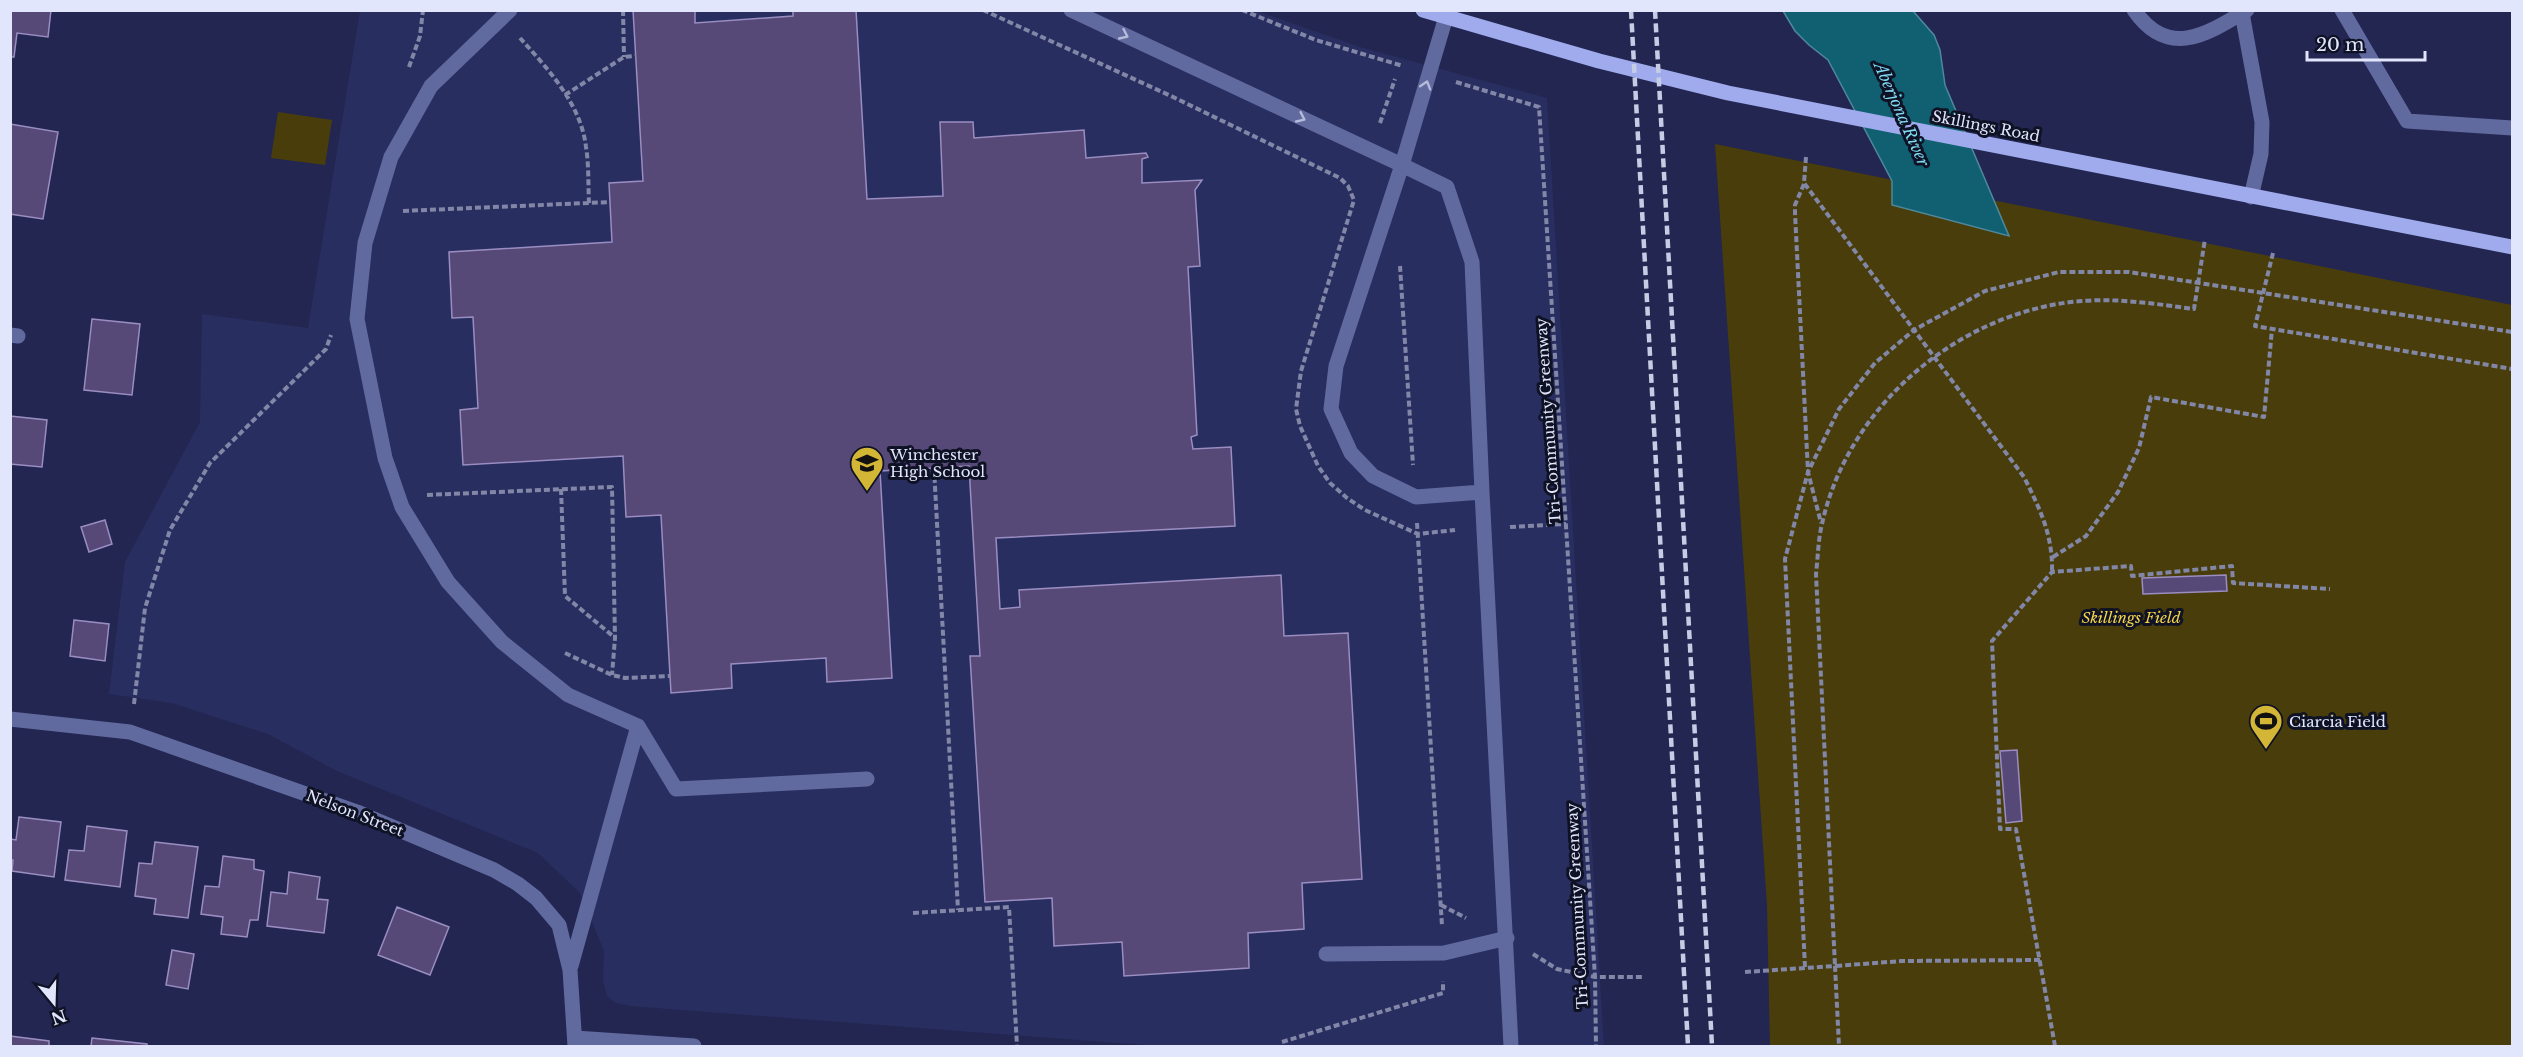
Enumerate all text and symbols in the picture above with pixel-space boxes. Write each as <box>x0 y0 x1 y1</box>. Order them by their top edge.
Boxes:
scale bar <box>2307 24 2426 62</box>
one-way arrow <box>1118 28 1129 40</box>
text: 20 m <box>2316 34 2364 56</box>
water label: Aberjona River <box>1869 57 1934 170</box>
one-way arrow <box>1419 80 1431 91</box>
street label: Skillings Road <box>1931 106 2041 146</box>
one-way arrow <box>1294 110 1305 122</box>
street label: Tri-Community Greenway <box>1531 317 1565 525</box>
school or university icon: Winchester High School <box>849 445 885 492</box>
place label: Winchester High School <box>889 445 985 481</box>
park label: Skillings Field <box>2081 608 2181 627</box>
sports icon: Ciarcia Field <box>2248 703 2284 750</box>
place label: Ciarcia Field <box>2289 712 2386 731</box>
street label: Nelson Street <box>304 786 407 840</box>
street label: Tri-Community Greenway <box>1562 802 1592 1010</box>
north arrow <box>24 973 84 1033</box>
text: N <box>49 1005 69 1029</box>

